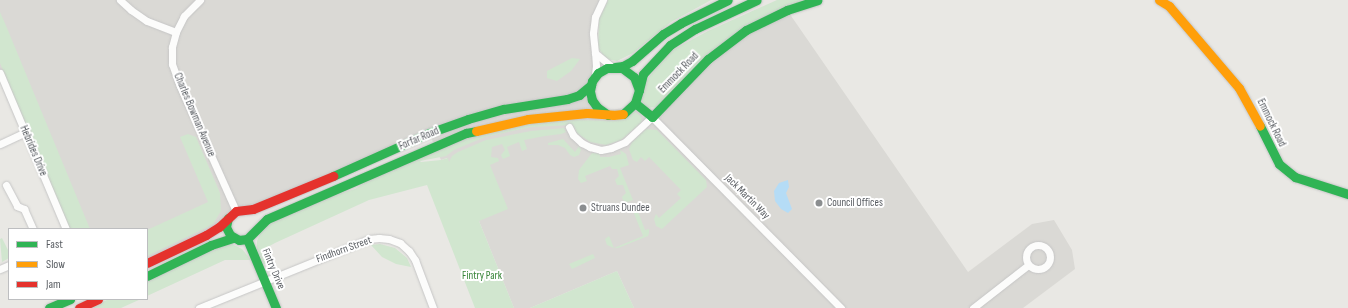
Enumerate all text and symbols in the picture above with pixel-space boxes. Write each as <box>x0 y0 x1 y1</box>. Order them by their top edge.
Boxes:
street label: Emmock Road <box>656 50 702 96</box>
street label: Charles Bowman Avenue <box>170 71 218 159</box>
street label: Emmock Road <box>1254 97 1288 149</box>
street label: Hebrides Drive <box>16 124 50 178</box>
street label: Forfar Road <box>397 125 441 153</box>
street label: Jack Martin Way <box>722 172 772 222</box>
place label: Council Offices <box>827 196 883 210</box>
marker: Council Offices <box>814 198 824 208</box>
place label: Struans Dundee <box>591 201 650 215</box>
marker: Struans Dundee <box>578 203 588 213</box>
legend <box>8 228 148 300</box>
street label: Findhorn Street <box>315 234 373 266</box>
text: Fast <box>46 237 63 252</box>
street label: Fintry Drive <box>259 247 287 291</box>
text: Slow <box>46 257 65 272</box>
park label: Fintry Park <box>462 269 502 283</box>
text: Jam <box>46 277 61 292</box>

